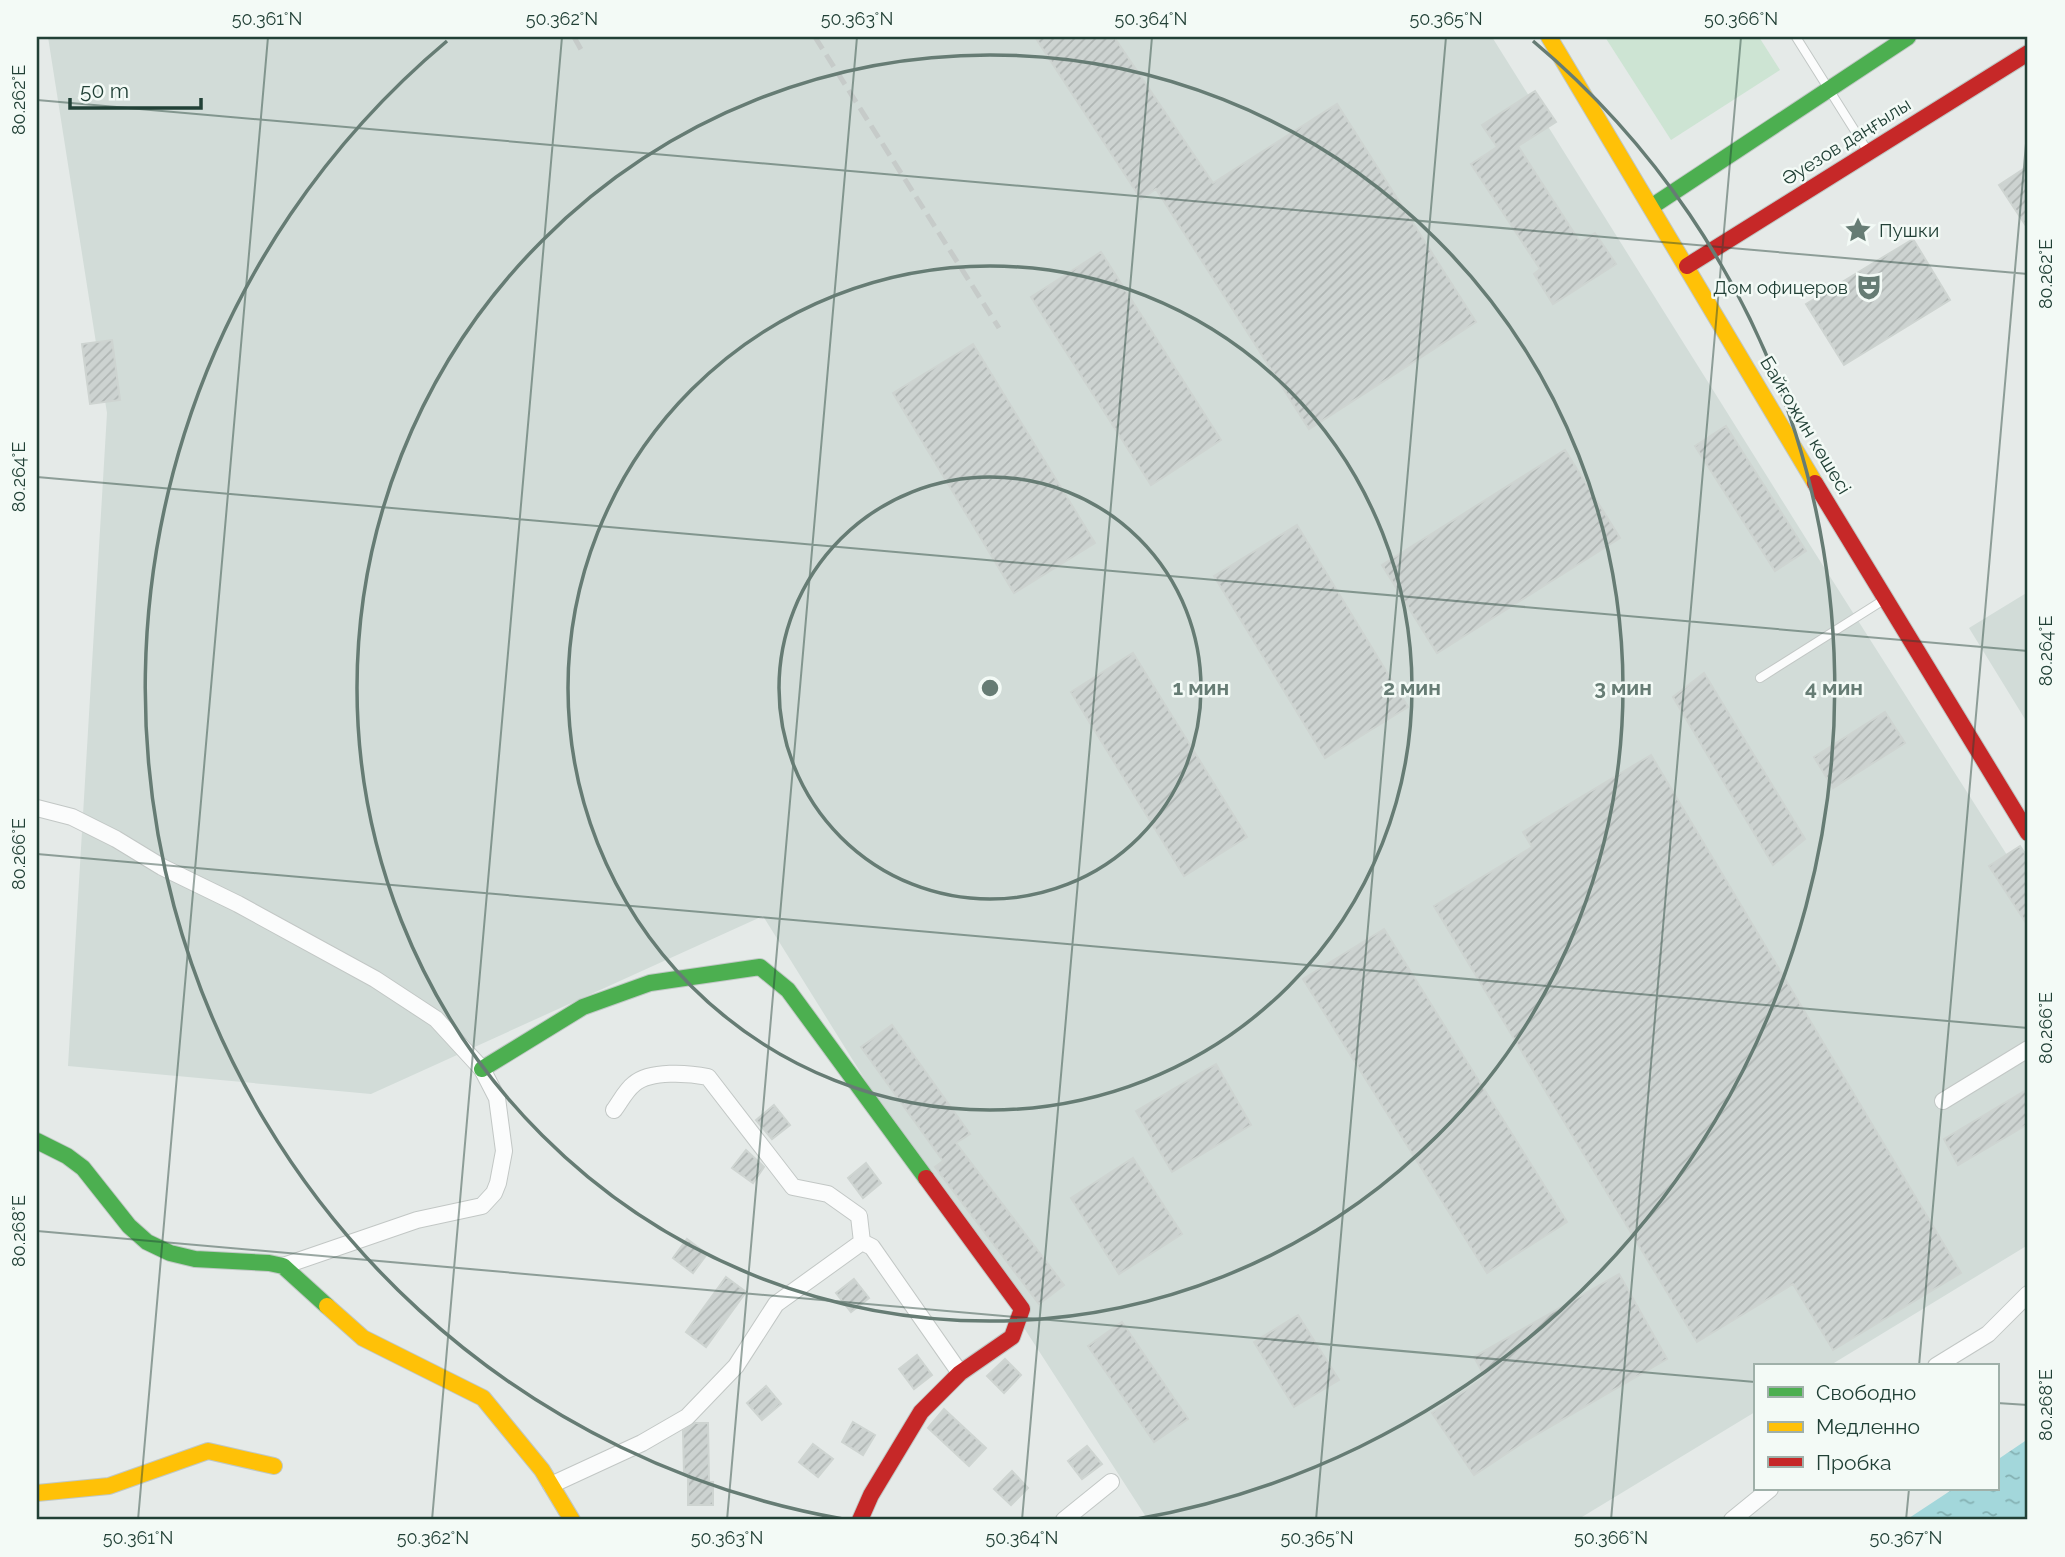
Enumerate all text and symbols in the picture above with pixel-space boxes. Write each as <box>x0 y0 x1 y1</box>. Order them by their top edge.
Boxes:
text: 50.361°N <box>232 8 302 29</box>
text: 50.362°N <box>526 8 598 29</box>
text: 50.363°N <box>821 8 893 29</box>
text: 50.364°N <box>1115 8 1188 29</box>
text: 50.365°N <box>1409 8 1483 29</box>
text: 50.366°N <box>1704 8 1778 29</box>
text: 80.262°E <box>8 65 29 135</box>
scale bar <box>70 66 201 110</box>
text: 50 m <box>80 78 129 103</box>
street label: Әуезов даңғылы <box>1778 93 1914 189</box>
place icon: Пушки <box>1843 215 1873 245</box>
place label: Пушки <box>1879 219 1939 241</box>
text: 80.262°E <box>2035 239 2056 309</box>
theatre icon: Дом офицеров <box>1854 272 1884 302</box>
place label: Дом офицеров <box>1713 276 1848 298</box>
street label: Байғожин көшесі <box>1756 352 1856 498</box>
text: 80.264°E <box>8 442 29 512</box>
text: 80.264°E <box>2035 616 2056 686</box>
text: 1 мин <box>1173 675 1229 700</box>
text: 2 мин <box>1383 675 1441 700</box>
text: 3 мин <box>1594 675 1652 700</box>
text: 4 мин <box>1805 675 1863 700</box>
centre of rings <box>978 676 1002 700</box>
text: 80.266°E <box>8 818 29 890</box>
text: 80.266°E <box>2035 992 2056 1064</box>
text: 80.268°E <box>8 1195 29 1267</box>
legend <box>1754 1364 1998 1490</box>
text: 80.268°E <box>2035 1369 2056 1441</box>
text: Свободно <box>1816 1380 1916 1405</box>
text: Медленно <box>1816 1414 1920 1439</box>
text: Пробка <box>1816 1450 1892 1475</box>
text: 50.361°N <box>103 1527 173 1548</box>
text: 50.362°N <box>397 1527 469 1548</box>
text: 50.363°N <box>691 1527 763 1548</box>
text: 50.364°N <box>986 1527 1059 1548</box>
text: 50.365°N <box>1280 1527 1354 1548</box>
text: 50.366°N <box>1574 1527 1648 1548</box>
text: 50.367°N <box>1869 1527 1943 1548</box>

